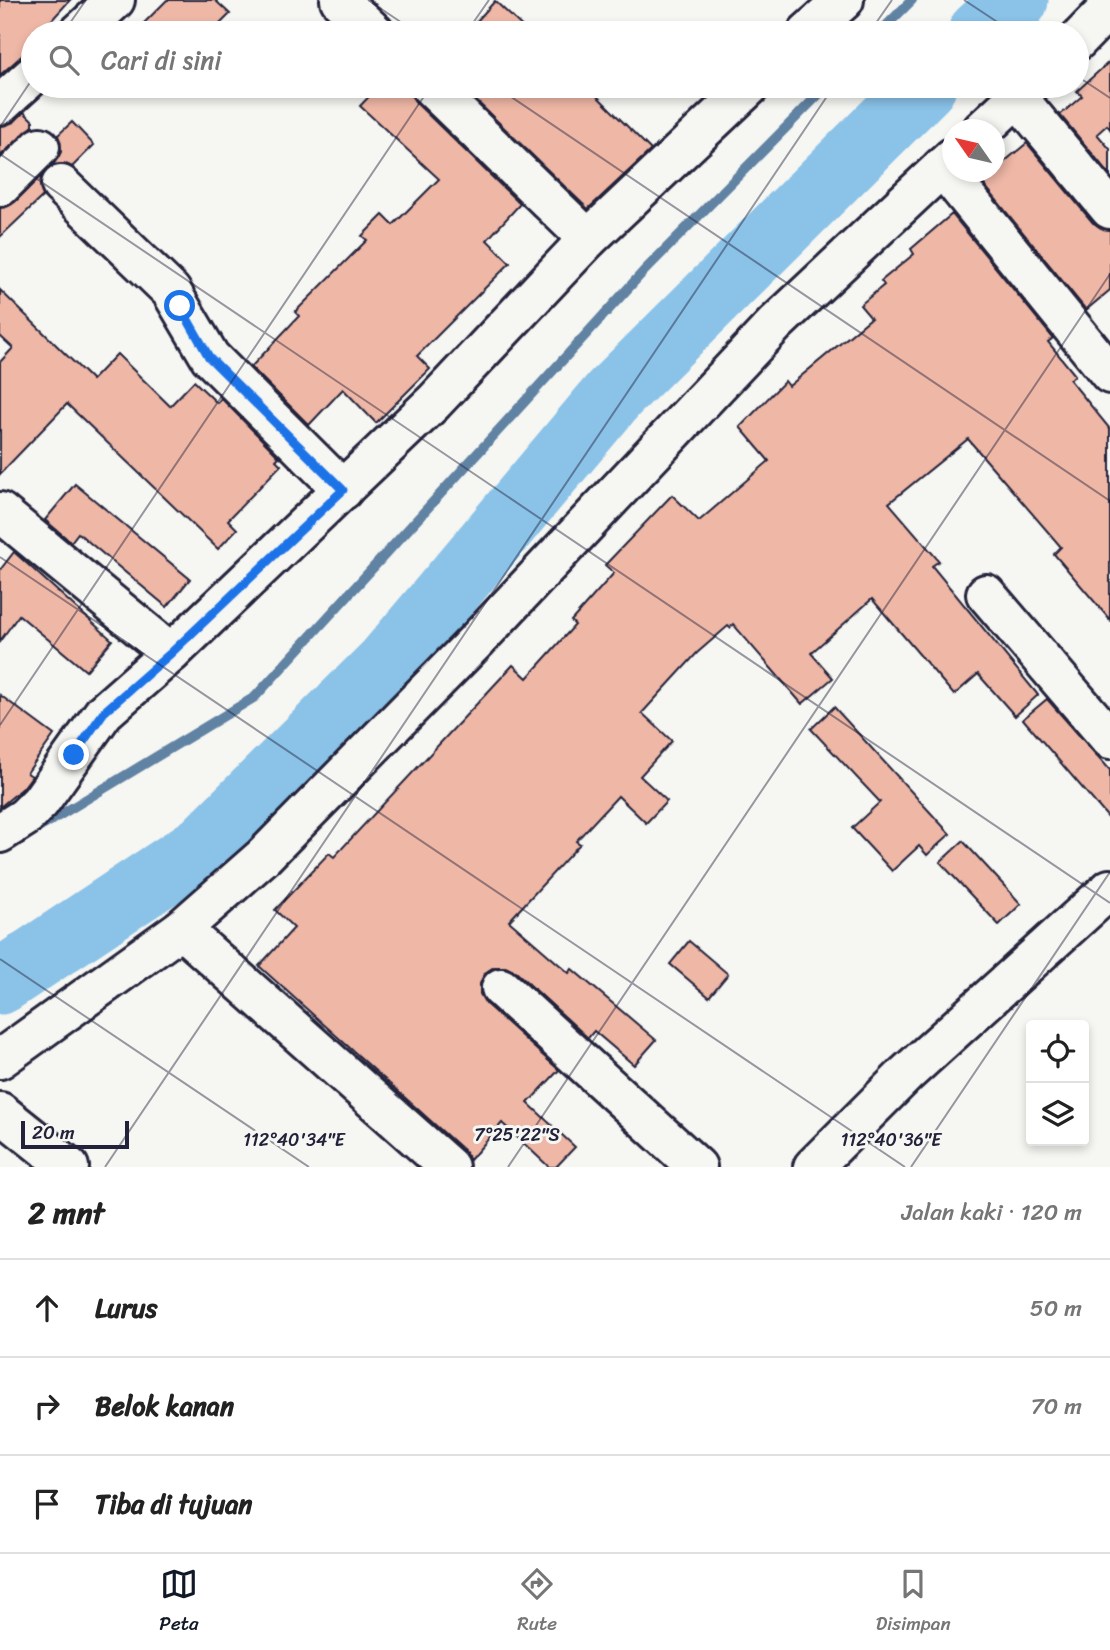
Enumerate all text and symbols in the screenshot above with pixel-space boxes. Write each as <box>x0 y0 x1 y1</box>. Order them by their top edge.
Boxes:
search box <box>21 21 1089 98</box>
text: Cari di sini <box>101 37 222 83</box>
icon: search <box>45 41 83 79</box>
north arrow <box>942 119 1005 182</box>
route start <box>164 290 195 321</box>
route end <box>58 739 89 770</box>
map controls <box>1026 1020 1089 1146</box>
button: locate <box>1026 1020 1089 1083</box>
button: layers <box>1026 1083 1089 1146</box>
text: 20 m <box>32 1116 75 1149</box>
scale bar <box>21 1118 130 1150</box>
text: 7°25'22"S <box>474 1119 560 1151</box>
text: 112°40'34"E <box>243 1124 346 1156</box>
text: 112°40'36"E <box>841 1124 942 1156</box>
text: 2 mnt <box>28 1186 104 1240</box>
text: Jalan kaki · 120 m <box>901 1192 1082 1233</box>
text: Lurus <box>95 1285 158 1331</box>
text: 50 m <box>1030 1288 1082 1329</box>
icon: ahead <box>28 1289 66 1327</box>
text: Belok kanan <box>95 1383 234 1429</box>
text: 70 m <box>1031 1386 1082 1427</box>
icon: right <box>28 1387 66 1425</box>
text: Tiba di tujuan <box>95 1481 252 1527</box>
icon: arrive <box>28 1485 66 1523</box>
tab: Peta <box>159 1565 198 1640</box>
tab: Rute <box>517 1565 557 1640</box>
tab: Disimpan <box>876 1565 951 1640</box>

